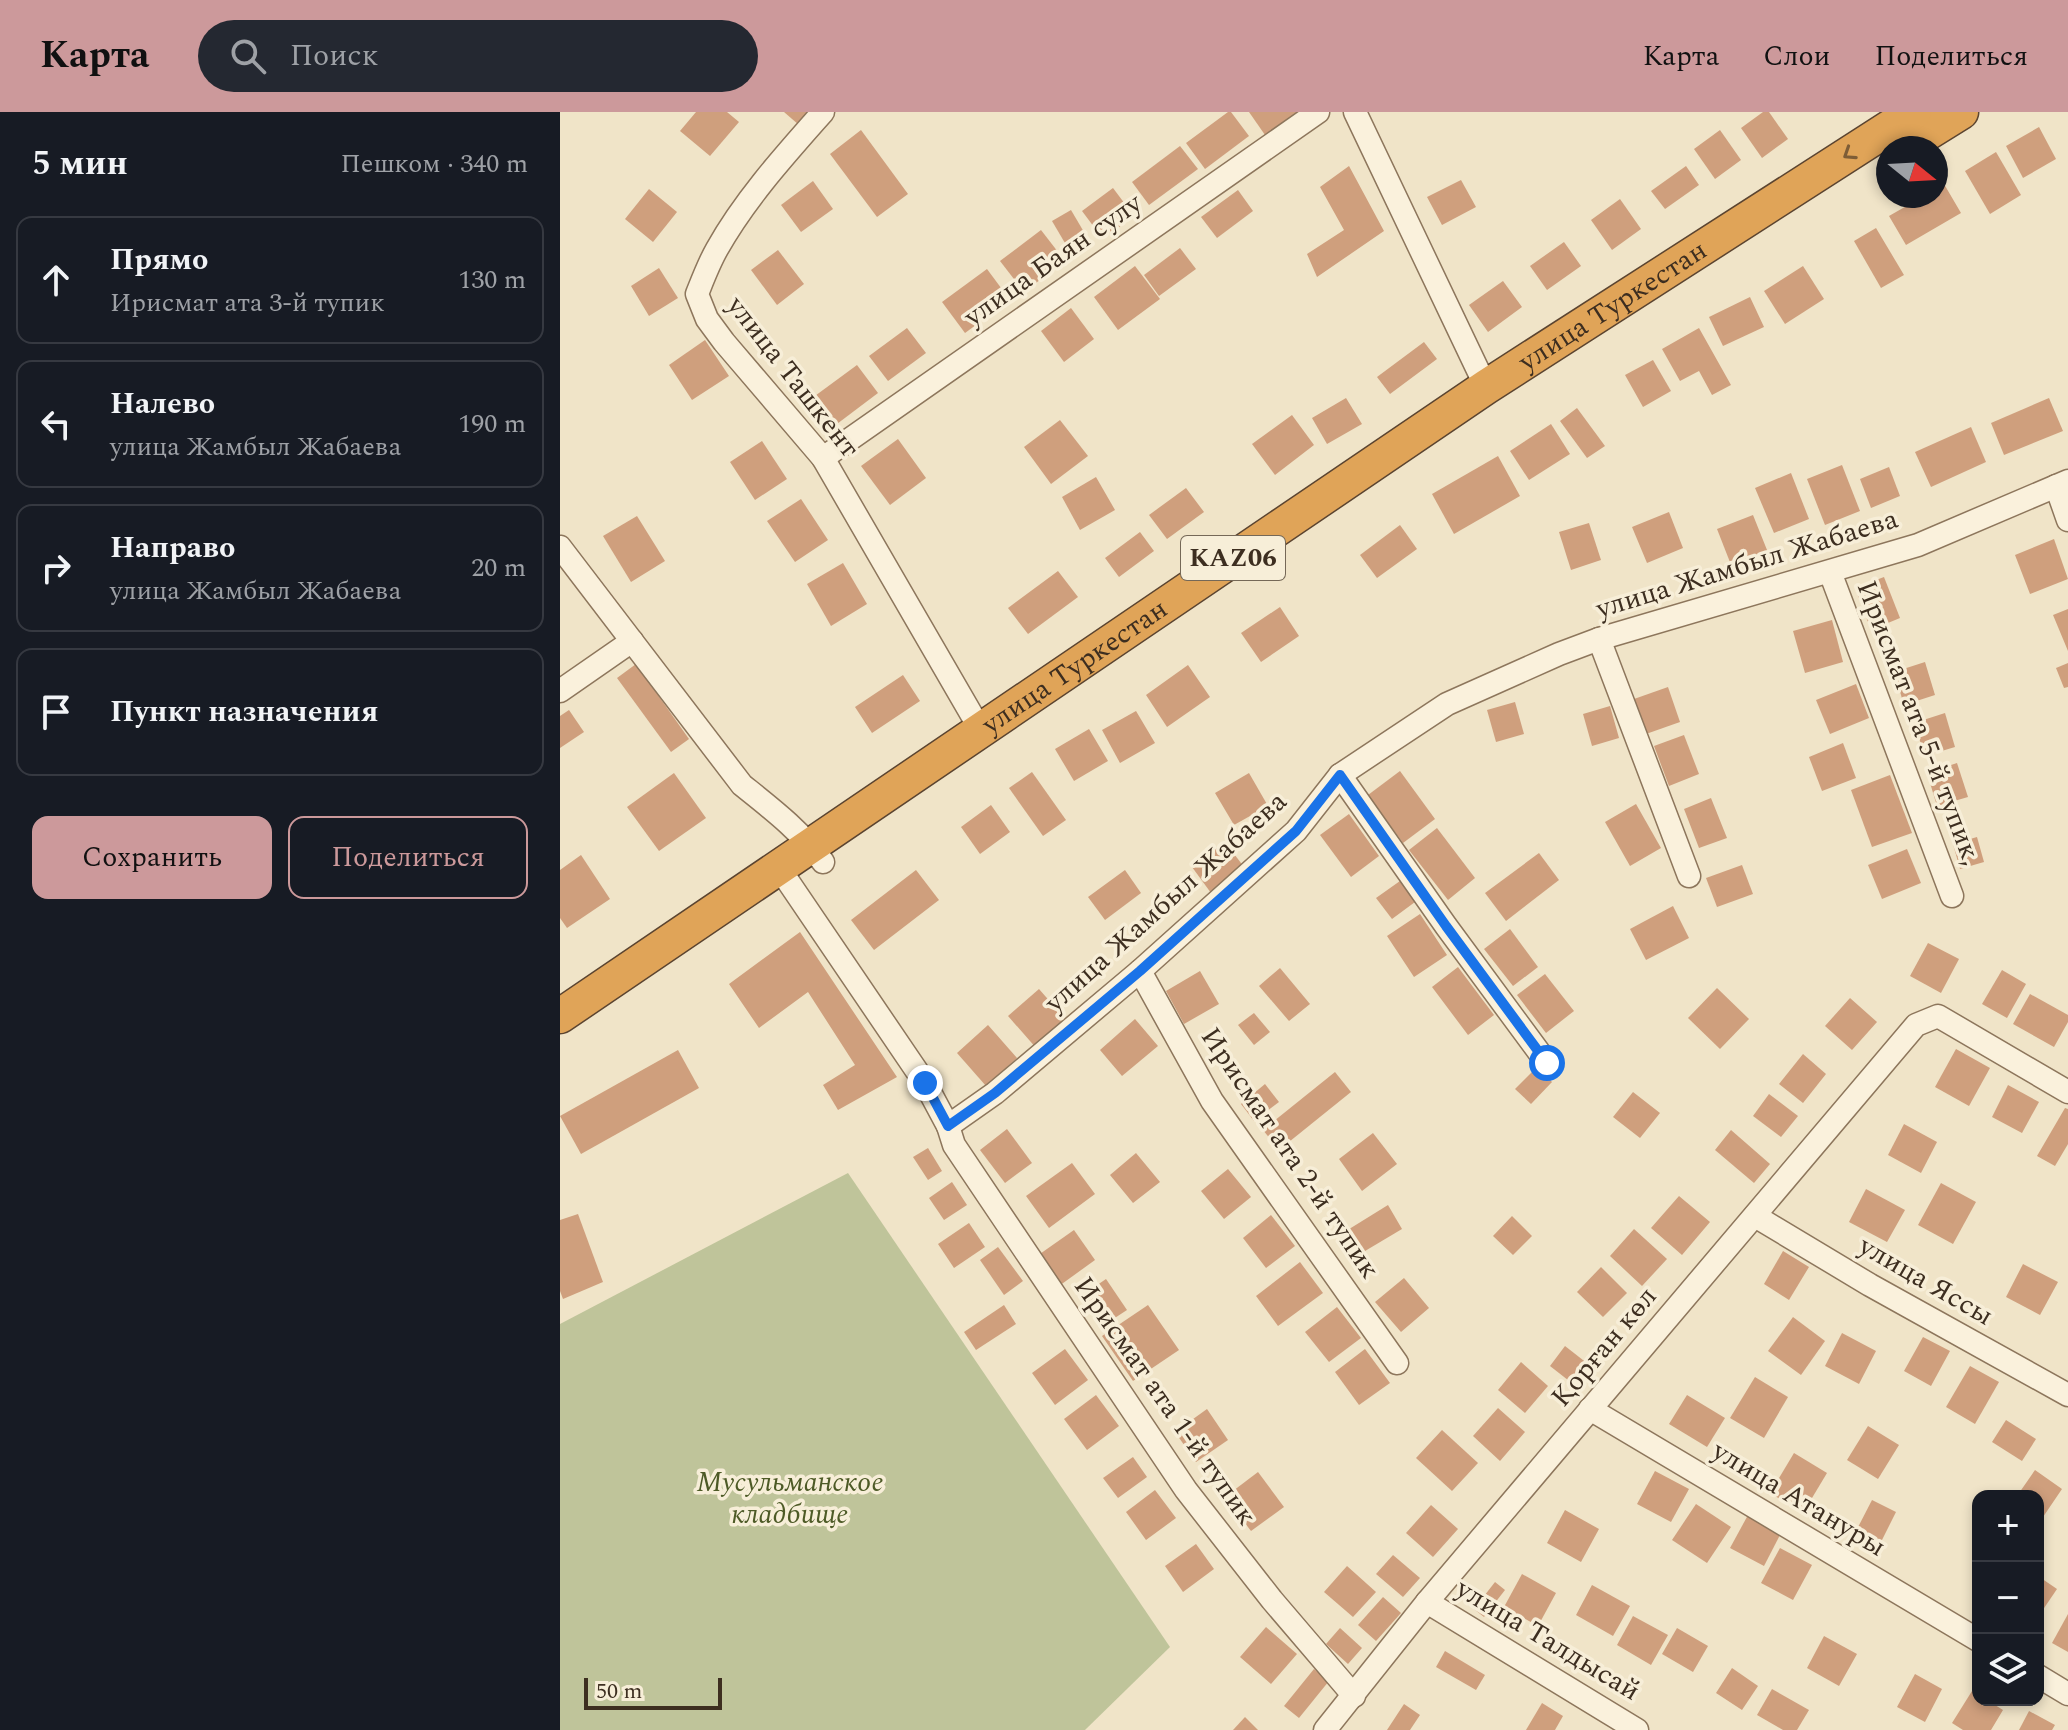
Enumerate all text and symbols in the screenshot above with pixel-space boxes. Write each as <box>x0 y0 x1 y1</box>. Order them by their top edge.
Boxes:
search box <box>198 20 758 92</box>
text: Карта <box>40 27 150 85</box>
text: Поиск <box>290 33 378 79</box>
icon: search <box>226 34 270 78</box>
text: Карта <box>1643 35 1719 78</box>
text: Слои <box>1763 35 1830 78</box>
text: Поделиться <box>1874 35 2028 78</box>
north arrow <box>1876 136 1948 208</box>
text: 5 мин <box>32 138 128 190</box>
text: Пешком · 340 m <box>341 144 528 184</box>
one-way arrow <box>1843 145 1858 160</box>
street label: улица Баян сулу <box>954 182 1152 338</box>
street label: улица Туркестан <box>1509 229 1716 383</box>
text: Прямо <box>110 237 208 283</box>
icon: ahead <box>34 258 78 302</box>
text: 130 m <box>458 260 526 300</box>
text: Ирисмат ата 3-й тупик <box>110 283 385 323</box>
street label: улица Ташкент <box>715 286 870 467</box>
text: Налево <box>110 381 215 427</box>
icon: left <box>34 402 78 446</box>
text: 190 m <box>458 404 526 444</box>
text: улица Жамбыл Жабаева <box>110 427 401 467</box>
street label: улица Жамбыл Жабаева <box>1590 497 1904 631</box>
text: Направо <box>110 525 235 571</box>
road number: KАZ06 <box>1181 536 1285 580</box>
icon: right <box>34 546 78 590</box>
text: 20 m <box>471 548 526 588</box>
text: улица Жамбыл Жабаева <box>110 571 401 611</box>
street label: Ирисмат ата 5-й тупик, <box>1845 574 1993 872</box>
street label: улица Туркестан <box>972 588 1176 746</box>
text: Пункт назначения <box>110 689 378 735</box>
icon: arrive <box>34 690 78 734</box>
street label: улица Жамбыл Жабаева <box>1034 781 1297 1024</box>
button: Сохранить <box>32 816 272 899</box>
button: Поделиться <box>288 816 528 899</box>
street label: Ирисмат ата 2-й тупик <box>1189 1018 1391 1288</box>
route start <box>1529 1045 1565 1081</box>
route end <box>907 1065 943 1101</box>
street label: улица Яссы <box>1850 1225 2001 1337</box>
street label: Ирисмат ата 1-й тупик <box>1063 1268 1267 1534</box>
street label: Қорған көл <box>1540 1277 1668 1417</box>
street label: улица Атануры <box>1703 1429 1894 1568</box>
park label: Мусульманское кладбище <box>696 1461 884 1536</box>
map controls <box>1972 1490 2044 1706</box>
button: + <box>1972 1490 2044 1562</box>
button: − <box>1972 1562 2044 1634</box>
street label: улица Талдысай <box>1447 1567 1648 1712</box>
button: layers <box>1972 1634 2044 1706</box>
scale bar <box>584 1674 722 1710</box>
text: 50 m <box>596 1675 642 1708</box>

